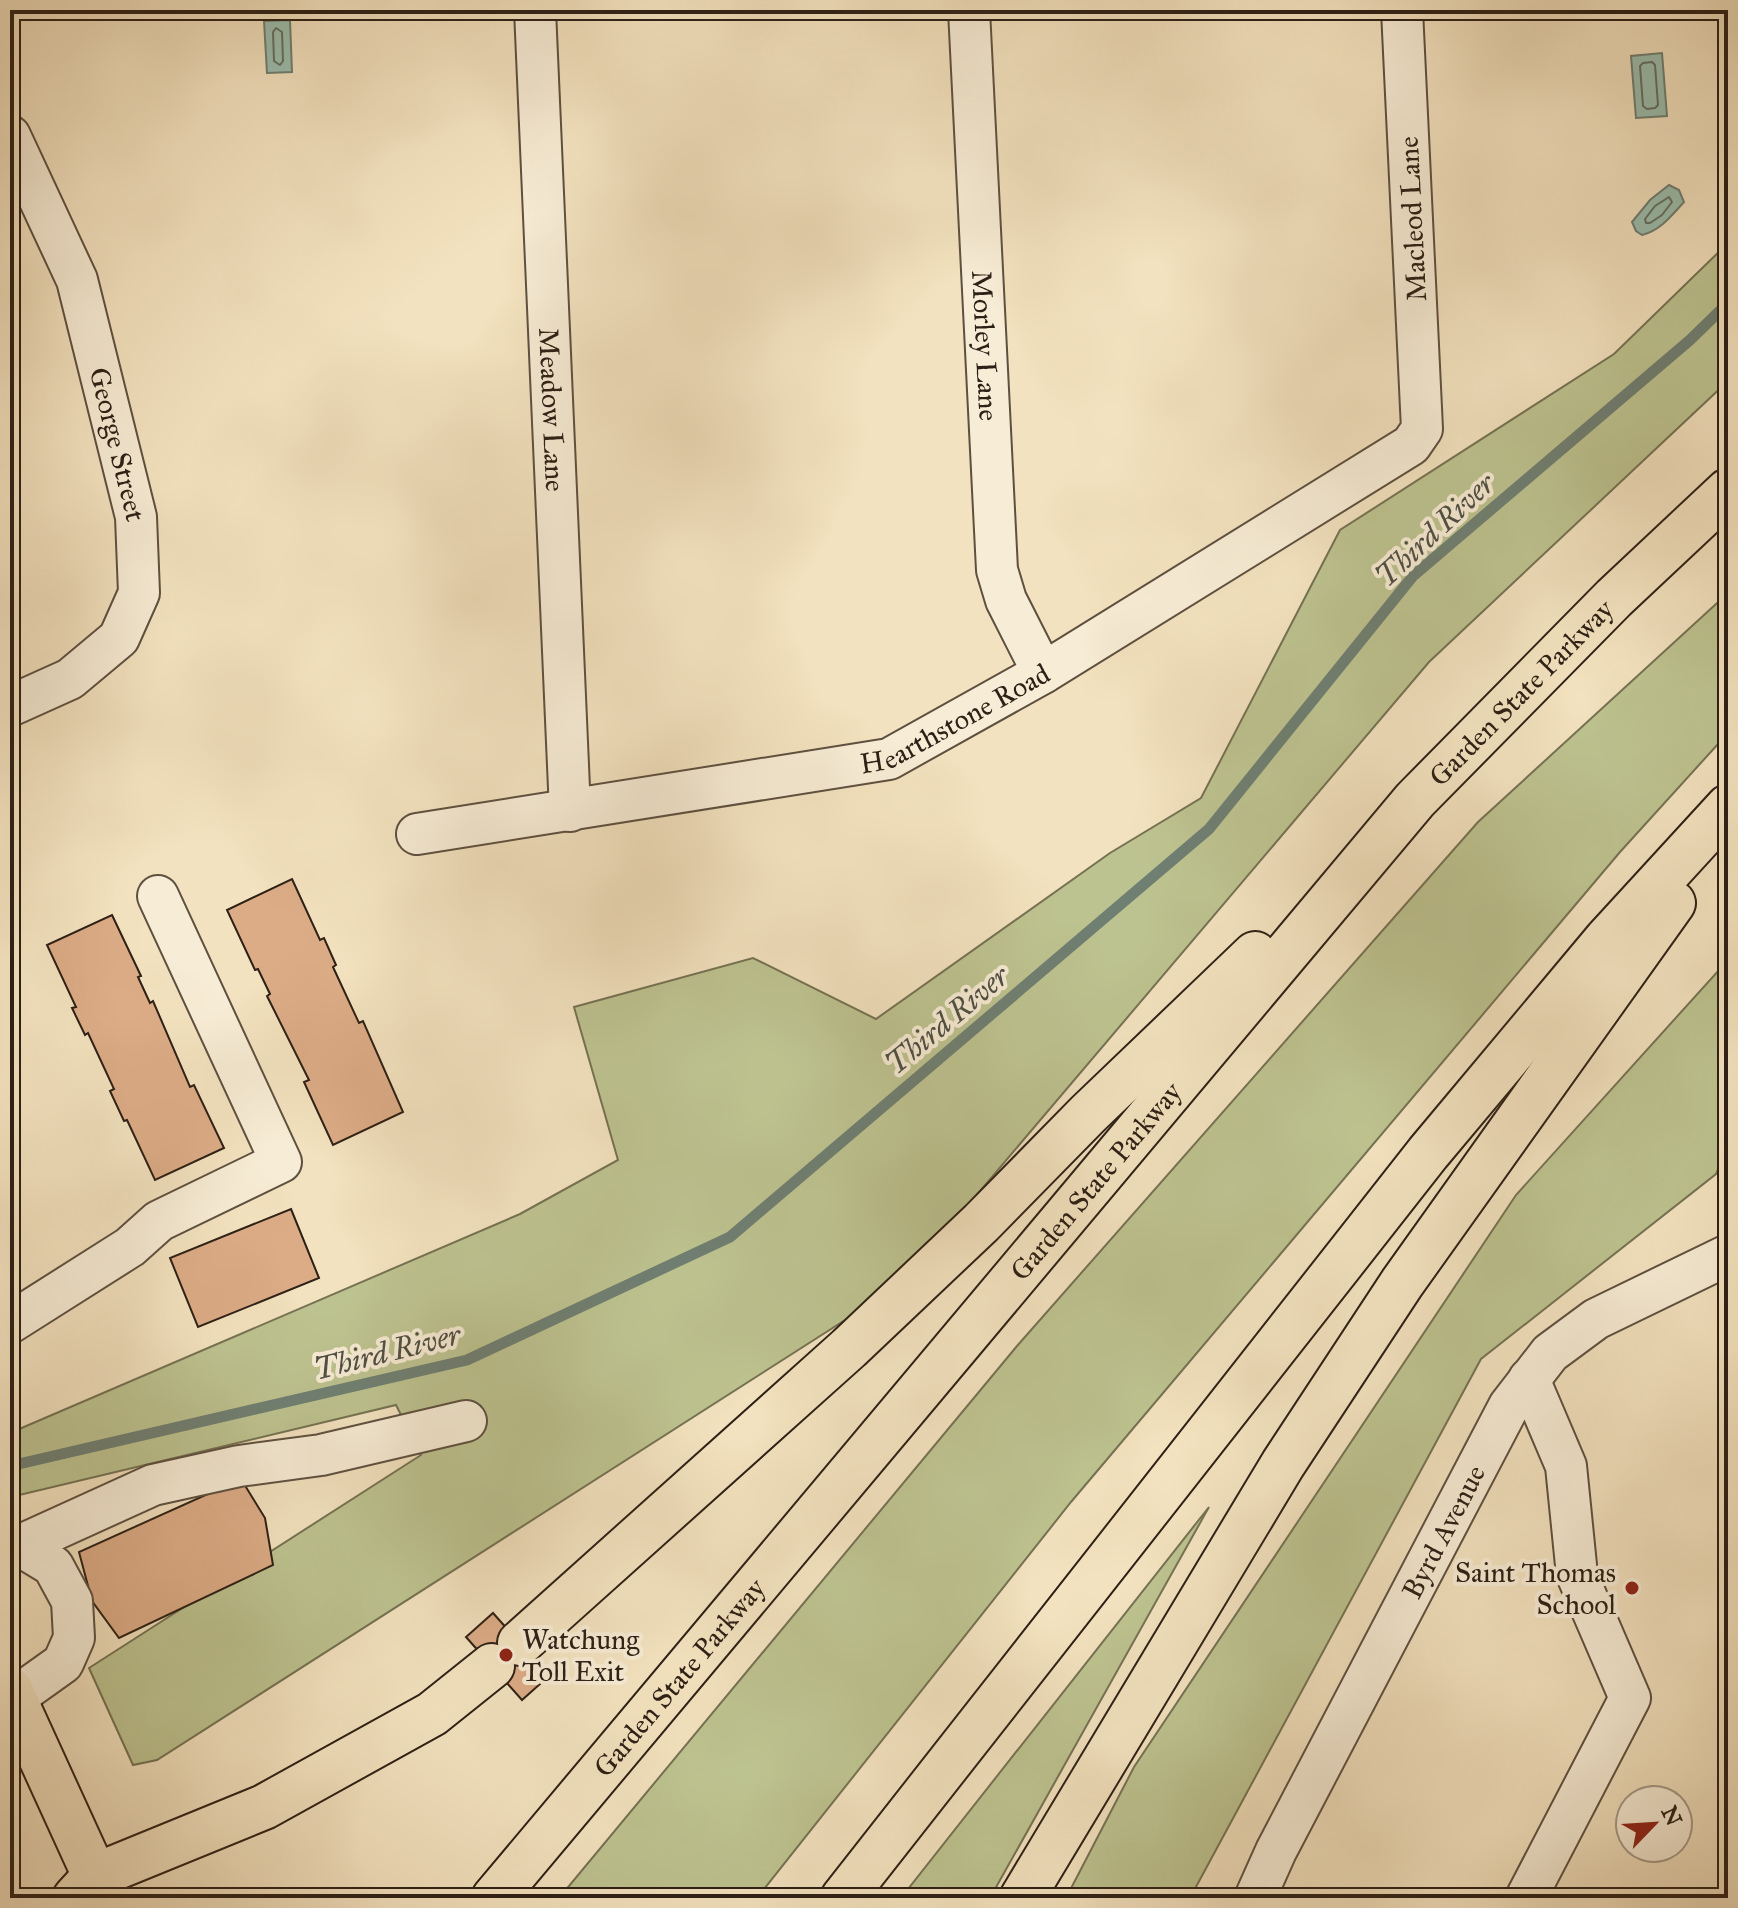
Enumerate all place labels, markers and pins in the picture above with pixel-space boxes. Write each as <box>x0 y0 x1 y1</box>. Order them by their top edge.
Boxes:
place label: Saint Thomas School <box>1455 1555 1616 1622</box>
marker: Saint Thomas School <box>1623 1579 1641 1597</box>
place label: Watchung Toll Exit <box>522 1622 640 1689</box>
marker: Watchung Toll Exit <box>497 1646 515 1664</box>

